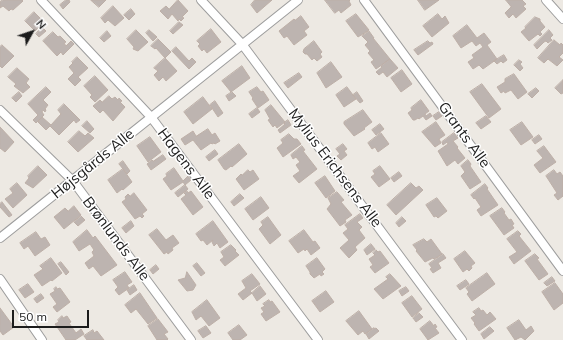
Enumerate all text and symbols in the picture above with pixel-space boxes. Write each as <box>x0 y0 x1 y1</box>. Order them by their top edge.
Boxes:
north arrow <box>12 12 52 52</box>
text: N <box>33 17 49 32</box>
street label: Grants Alle <box>434 99 494 171</box>
street label: Mylius Erichsens Alle <box>284 105 386 231</box>
street label: Højsgårds Alle <box>48 125 138 203</box>
street label: Hagens Alle <box>153 125 219 203</box>
street label: Brønlunds Alle <box>79 193 153 285</box>
scale bar <box>14 302 91 328</box>
text: 50 m <box>19 309 47 324</box>

